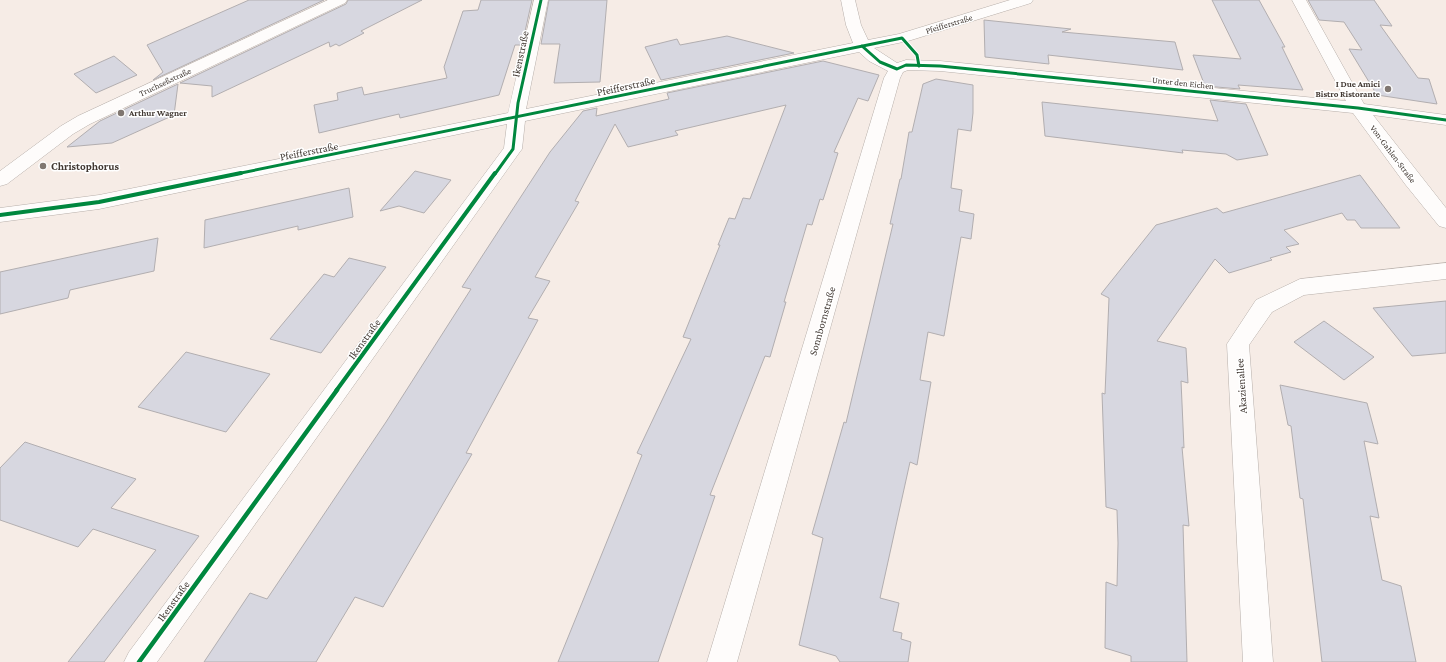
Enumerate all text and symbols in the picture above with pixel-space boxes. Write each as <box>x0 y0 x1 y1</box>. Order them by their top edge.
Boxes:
street label: Pfeifferstraße <box>924 12 974 36</box>
street label: Ikenstraße <box>509 30 531 78</box>
street label: Truchseßstraße <box>137 65 193 98</box>
street label: Pfeifferstraße <box>596 74 656 98</box>
street label: Unter den Eichen <box>1152 75 1215 91</box>
place label: I Due Amici Bistro Ristorante <box>1316 79 1380 99</box>
marker: I Due Amici Bistro Ristorante <box>1383 84 1393 94</box>
marker: Arthur Wagner <box>116 108 126 118</box>
place label: Arthur Wagner <box>128 108 187 118</box>
street label: Von-Gahlen-Straße <box>1368 123 1418 185</box>
street label: Pfeifferstraße <box>279 139 339 163</box>
place label: Christophorus <box>51 160 119 172</box>
marker: Christophorus <box>38 161 48 171</box>
street label: Sonnbornstraße <box>806 285 838 357</box>
street label: Ikenstraße <box>345 316 383 362</box>
street label: Akazienallee <box>1233 358 1249 414</box>
street label: Ikenstraße <box>154 578 192 624</box>

